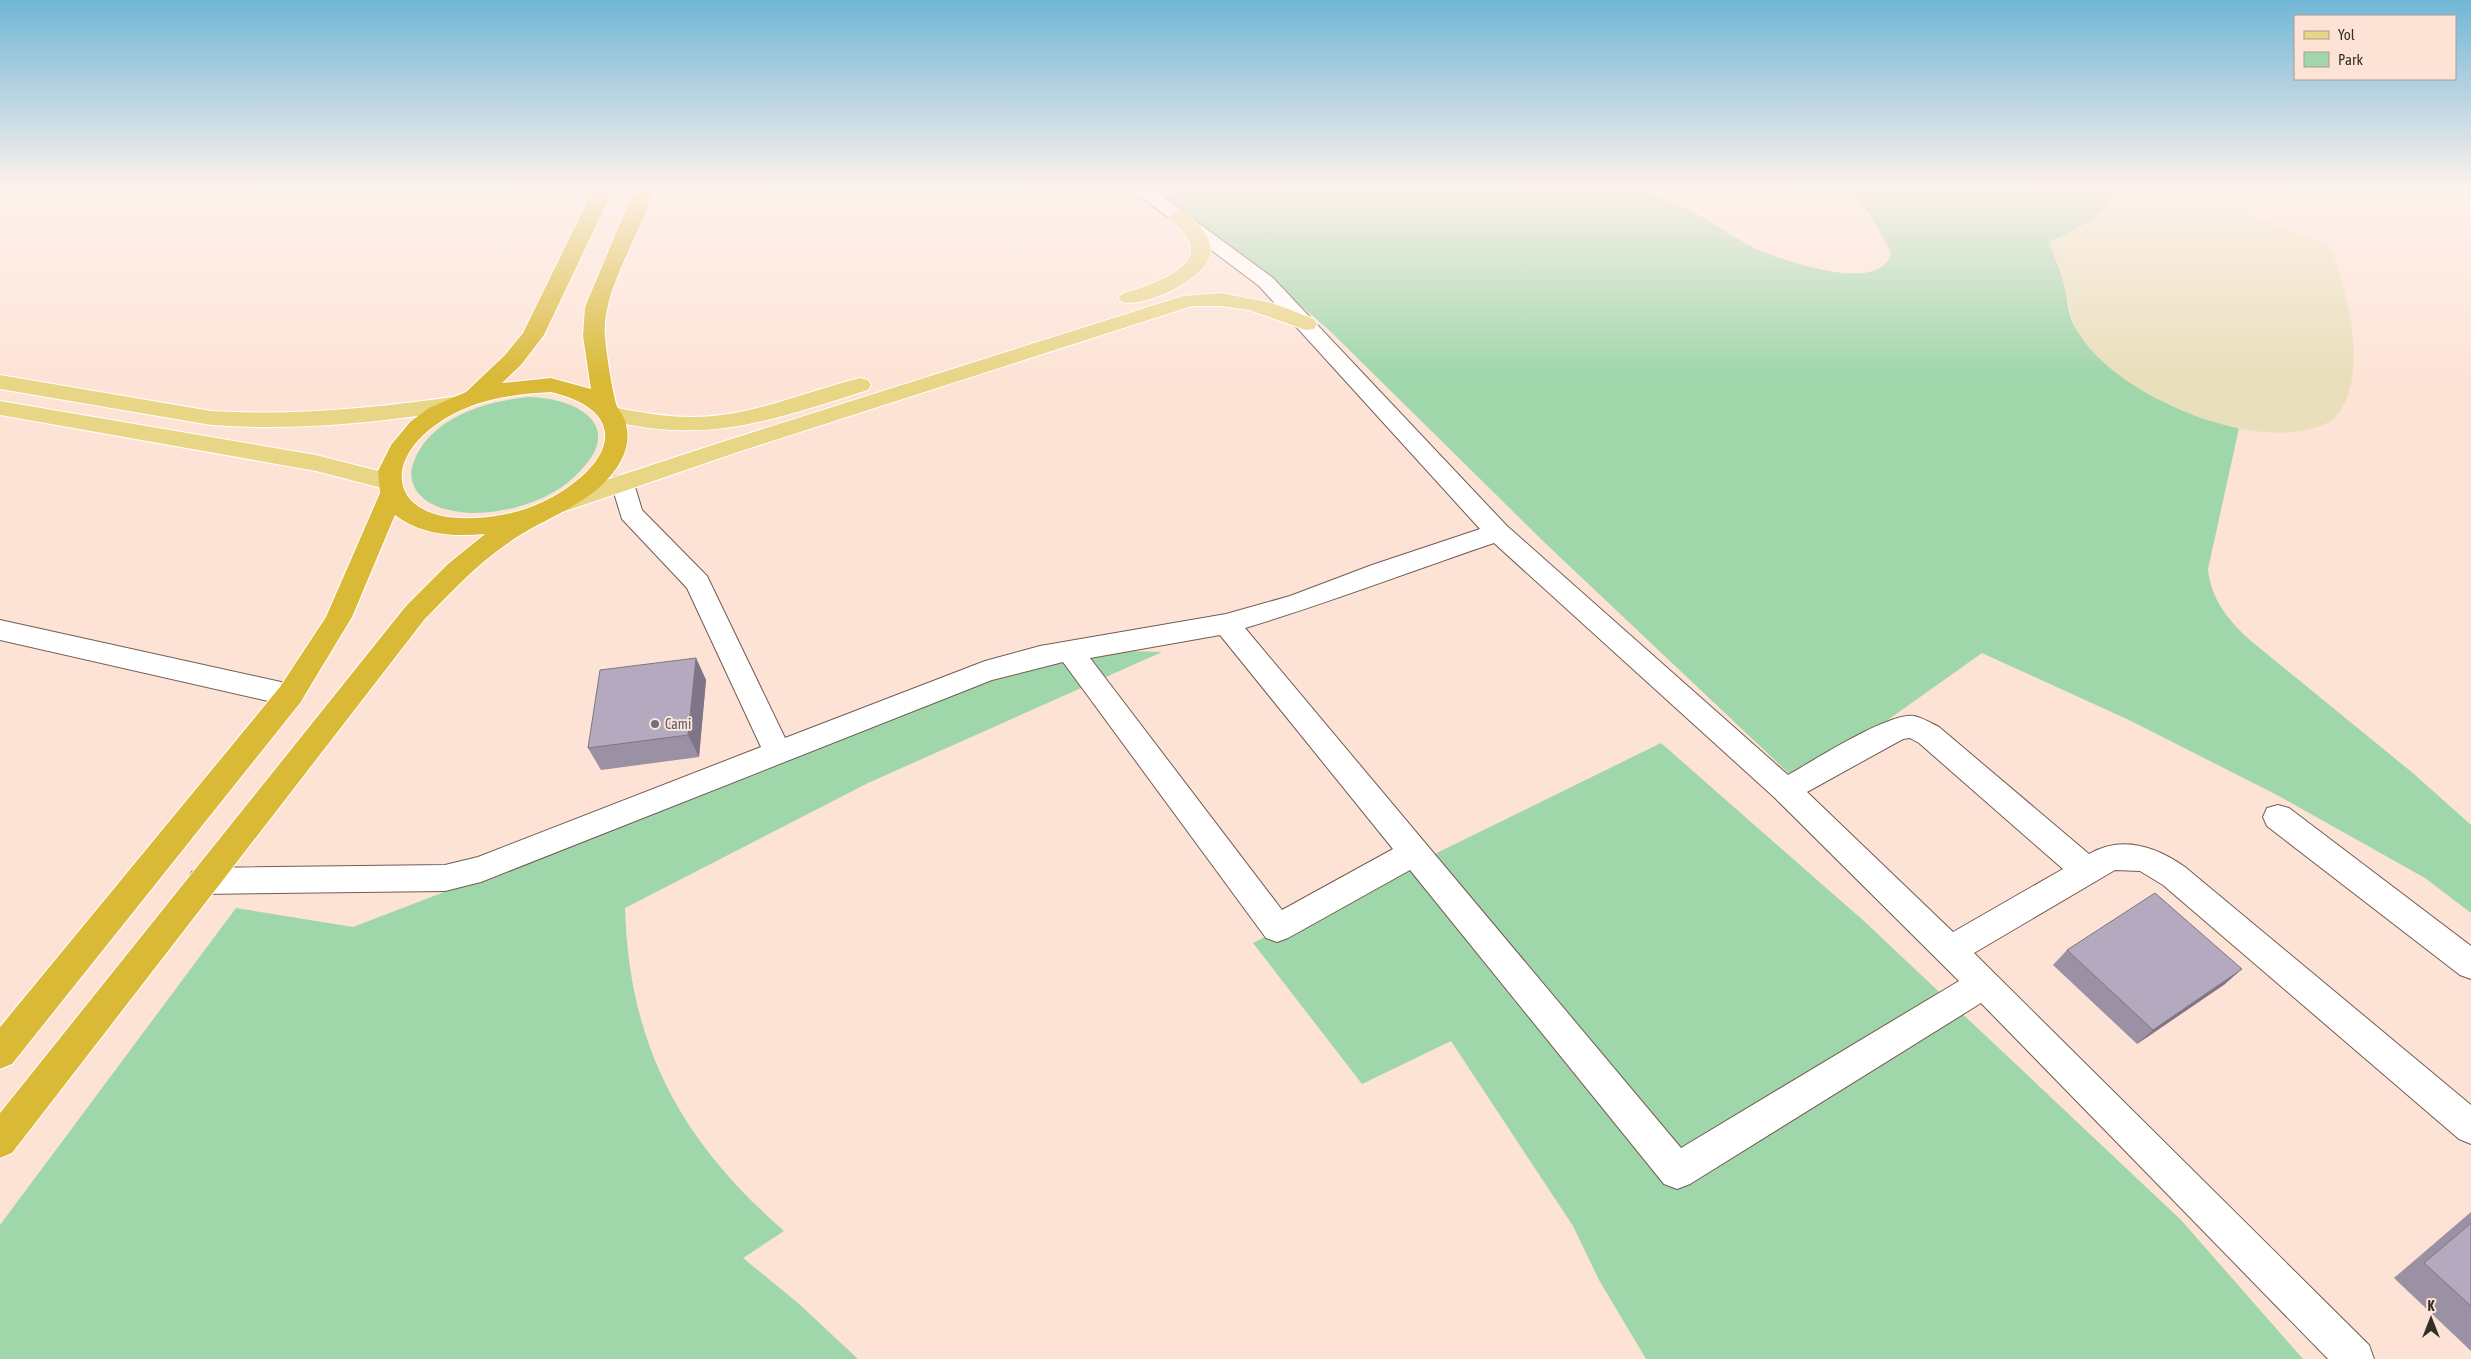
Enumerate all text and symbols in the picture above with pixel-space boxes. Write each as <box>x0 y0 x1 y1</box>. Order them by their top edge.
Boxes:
legend <box>2294 15 2456 80</box>
text: Yol <box>2338 26 2355 43</box>
text: Park <box>2338 51 2363 68</box>
place label: Cami <box>665 716 691 732</box>
marker: Cami <box>649 718 661 730</box>
north arrow <box>2406 1294 2456 1344</box>
text: K <box>2428 1298 2435 1314</box>

